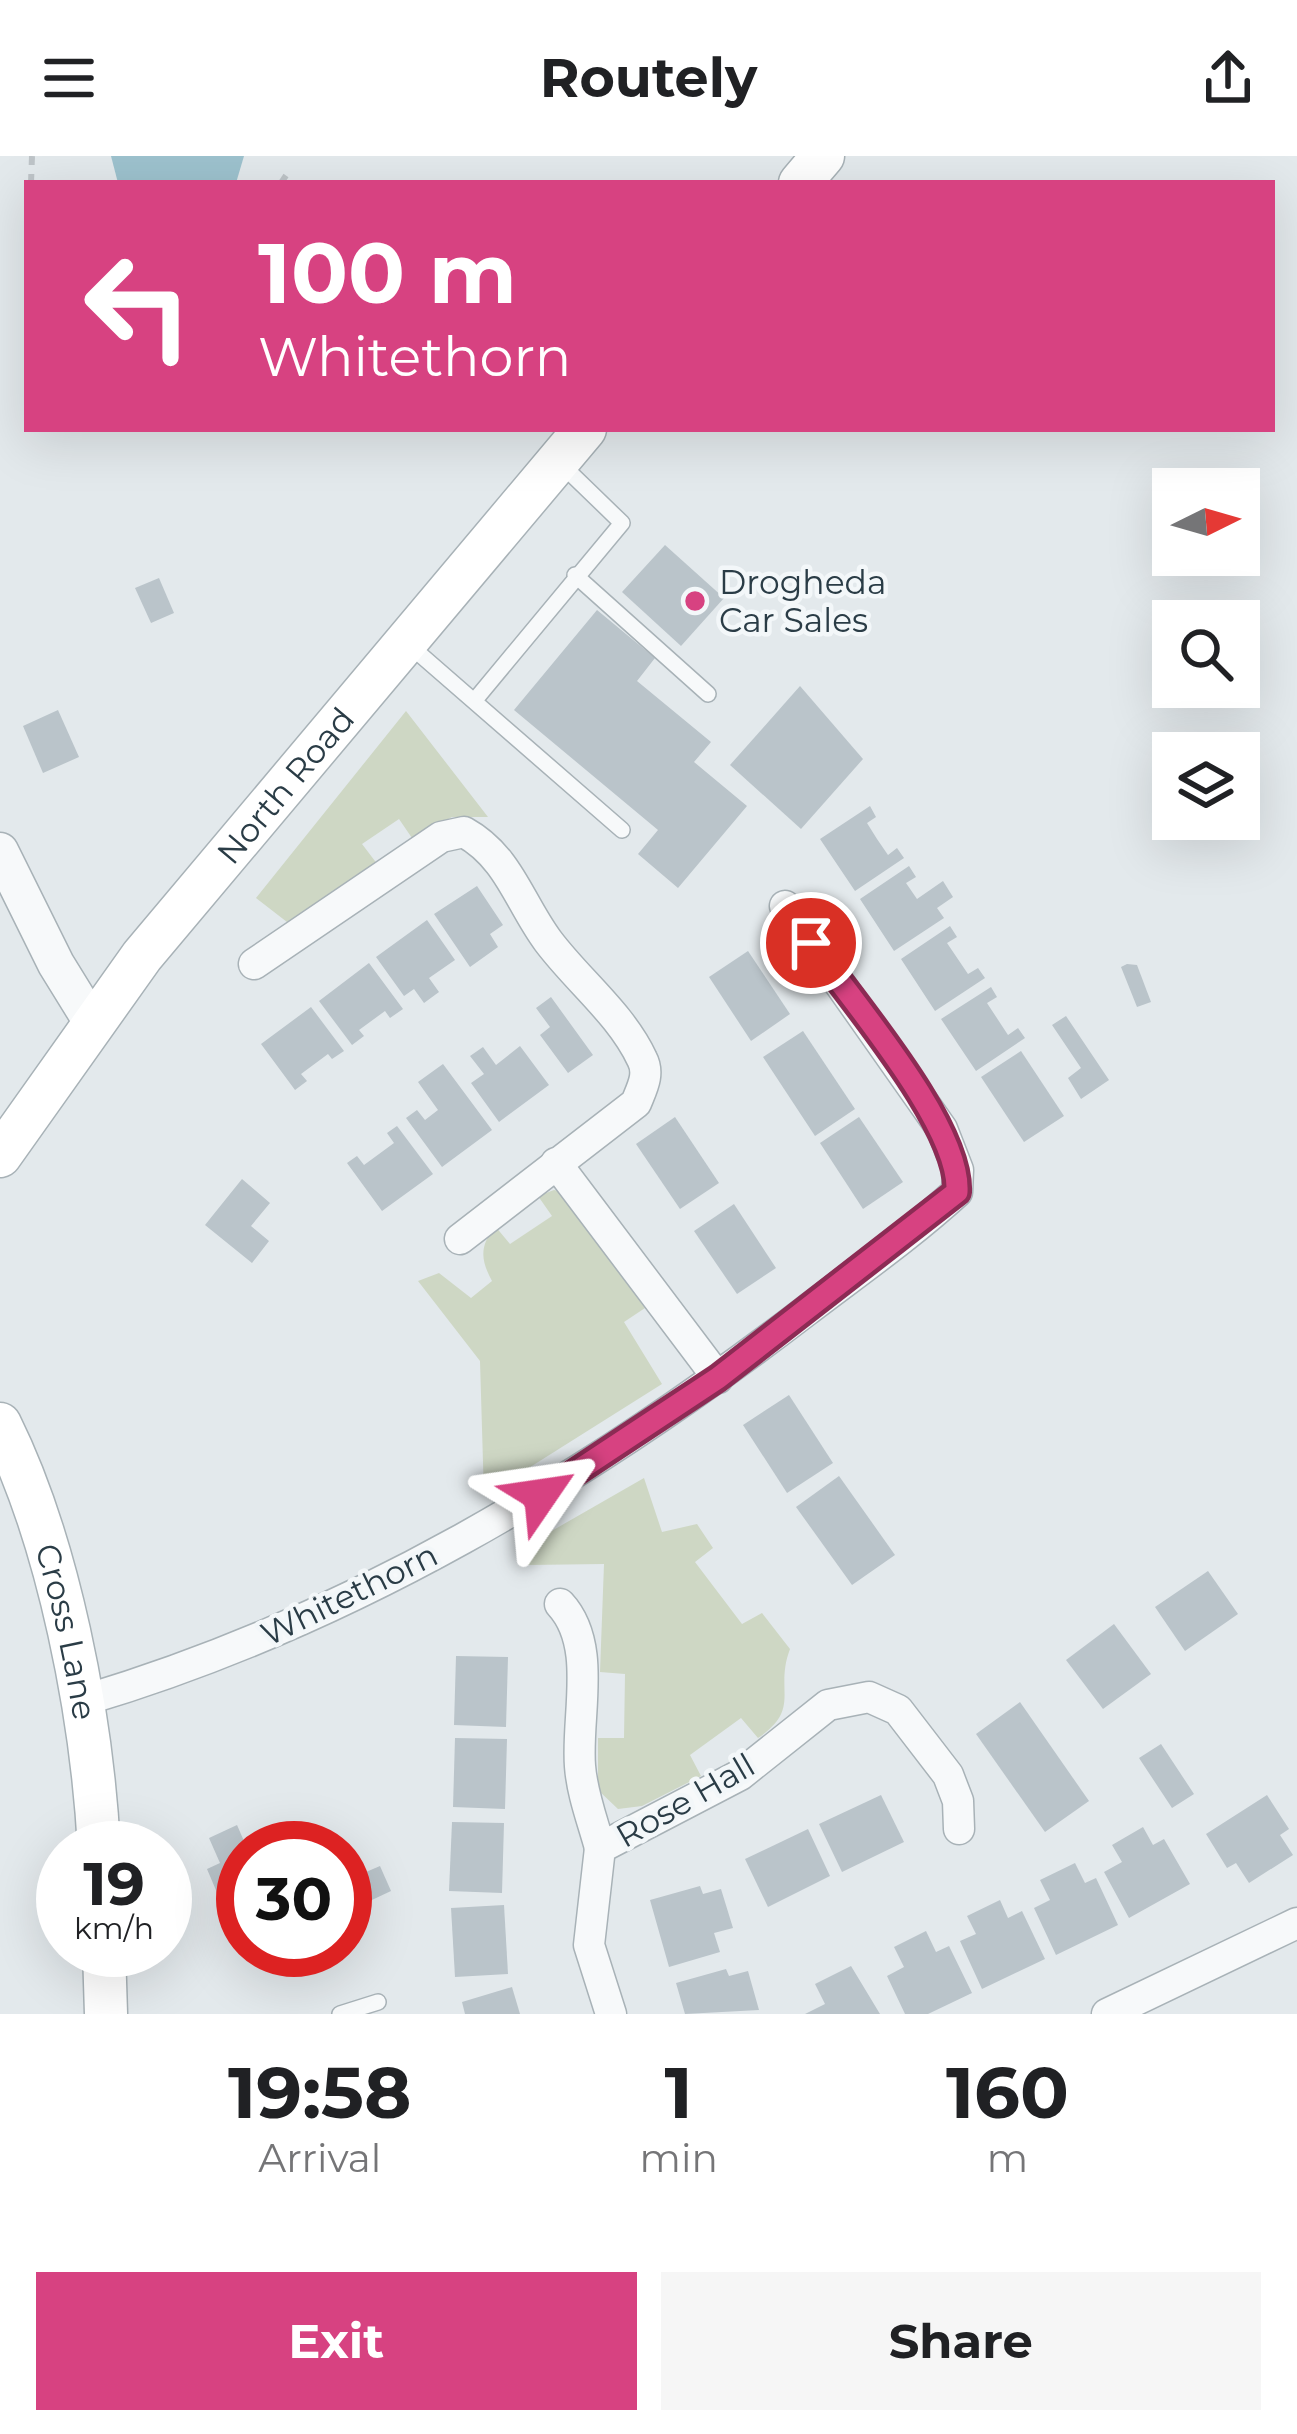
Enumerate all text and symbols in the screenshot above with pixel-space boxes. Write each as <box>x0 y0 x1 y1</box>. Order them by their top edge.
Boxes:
icon: menu <box>36 45 102 111</box>
text: Routely <box>540 45 757 111</box>
icon: share <box>1195 45 1261 111</box>
text: 100 m <box>258 222 517 324</box>
icon: left <box>60 228 216 384</box>
text: Whitethorn <box>258 324 571 390</box>
north arrow <box>1152 468 1260 576</box>
map controls <box>1152 468 1260 840</box>
place label: Drogheda Car Sales <box>719 562 886 640</box>
marker: Drogheda Car Sales <box>682 588 708 614</box>
button: search <box>1152 600 1260 708</box>
street label: North Road <box>208 699 362 872</box>
button: layers <box>1152 732 1260 840</box>
pin <box>760 892 862 994</box>
icon: arrive <box>778 910 844 976</box>
position arrow <box>478 1432 604 1558</box>
street label: Whitethorn <box>254 1534 444 1654</box>
street label: Cross Lane <box>27 1539 105 1723</box>
street label: Rose Hall <box>609 1744 761 1856</box>
speed limit sign: 30 <box>216 1821 372 1977</box>
text: 19 <box>83 1847 145 1920</box>
text: km/h <box>74 1910 154 1947</box>
text: 19:58 <box>228 2048 411 2136</box>
text: 1 <box>665 2048 693 2136</box>
text: 160 <box>946 2048 1069 2136</box>
text: Arrival <box>258 2134 381 2182</box>
text: min <box>640 2134 718 2182</box>
text: m <box>987 2134 1028 2182</box>
button: Exit <box>36 2272 637 2410</box>
button: Share <box>661 2272 1261 2410</box>

